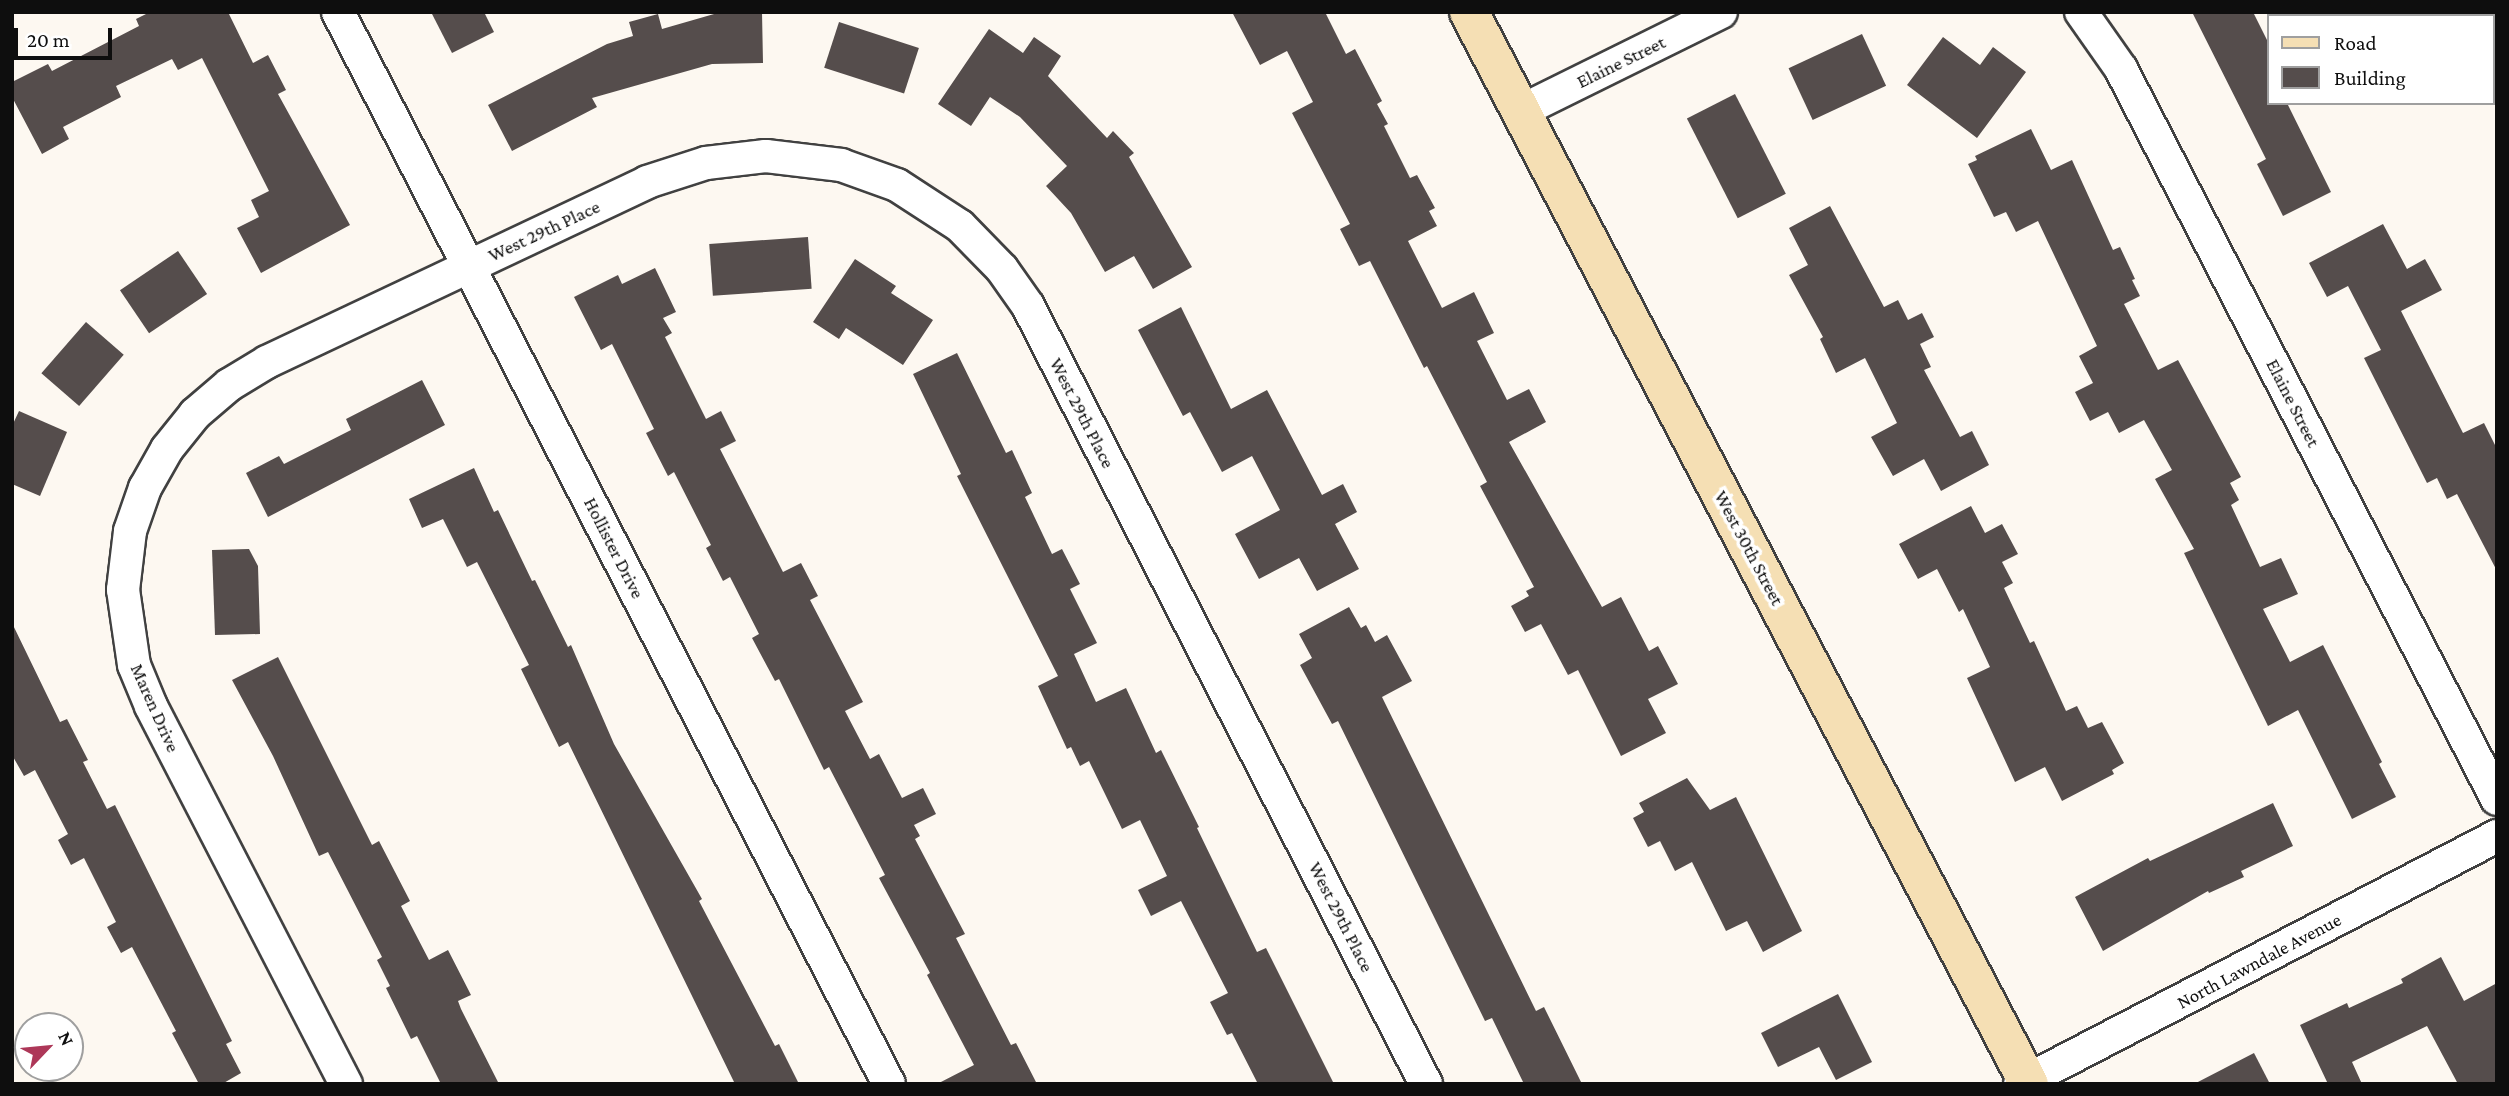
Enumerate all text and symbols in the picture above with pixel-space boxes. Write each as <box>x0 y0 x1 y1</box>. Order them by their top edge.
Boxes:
scale bar <box>18 14 116 58</box>
legend <box>2268 14 2495 105</box>
text: 20 m <box>27 28 70 52</box>
street label: Elaine Street <box>1573 31 1669 93</box>
text: Road <box>2334 31 2377 55</box>
text: Building <box>2334 66 2406 90</box>
street label: West 29th Place <box>485 195 603 267</box>
street label: West 29th Place <box>1044 354 1120 472</box>
street label: Elaine Street <box>2261 355 2325 451</box>
street label: West 30th Street <box>1709 487 1789 609</box>
street label: Hollister Drive <box>579 494 649 602</box>
street label: Maren Drive <box>125 660 185 756</box>
street label: West 29th Place <box>1303 858 1379 976</box>
street label: North Lawndale Avenue <box>2173 908 2345 1014</box>
north arrow <box>14 1012 84 1082</box>
text: N <box>54 1028 79 1049</box>

